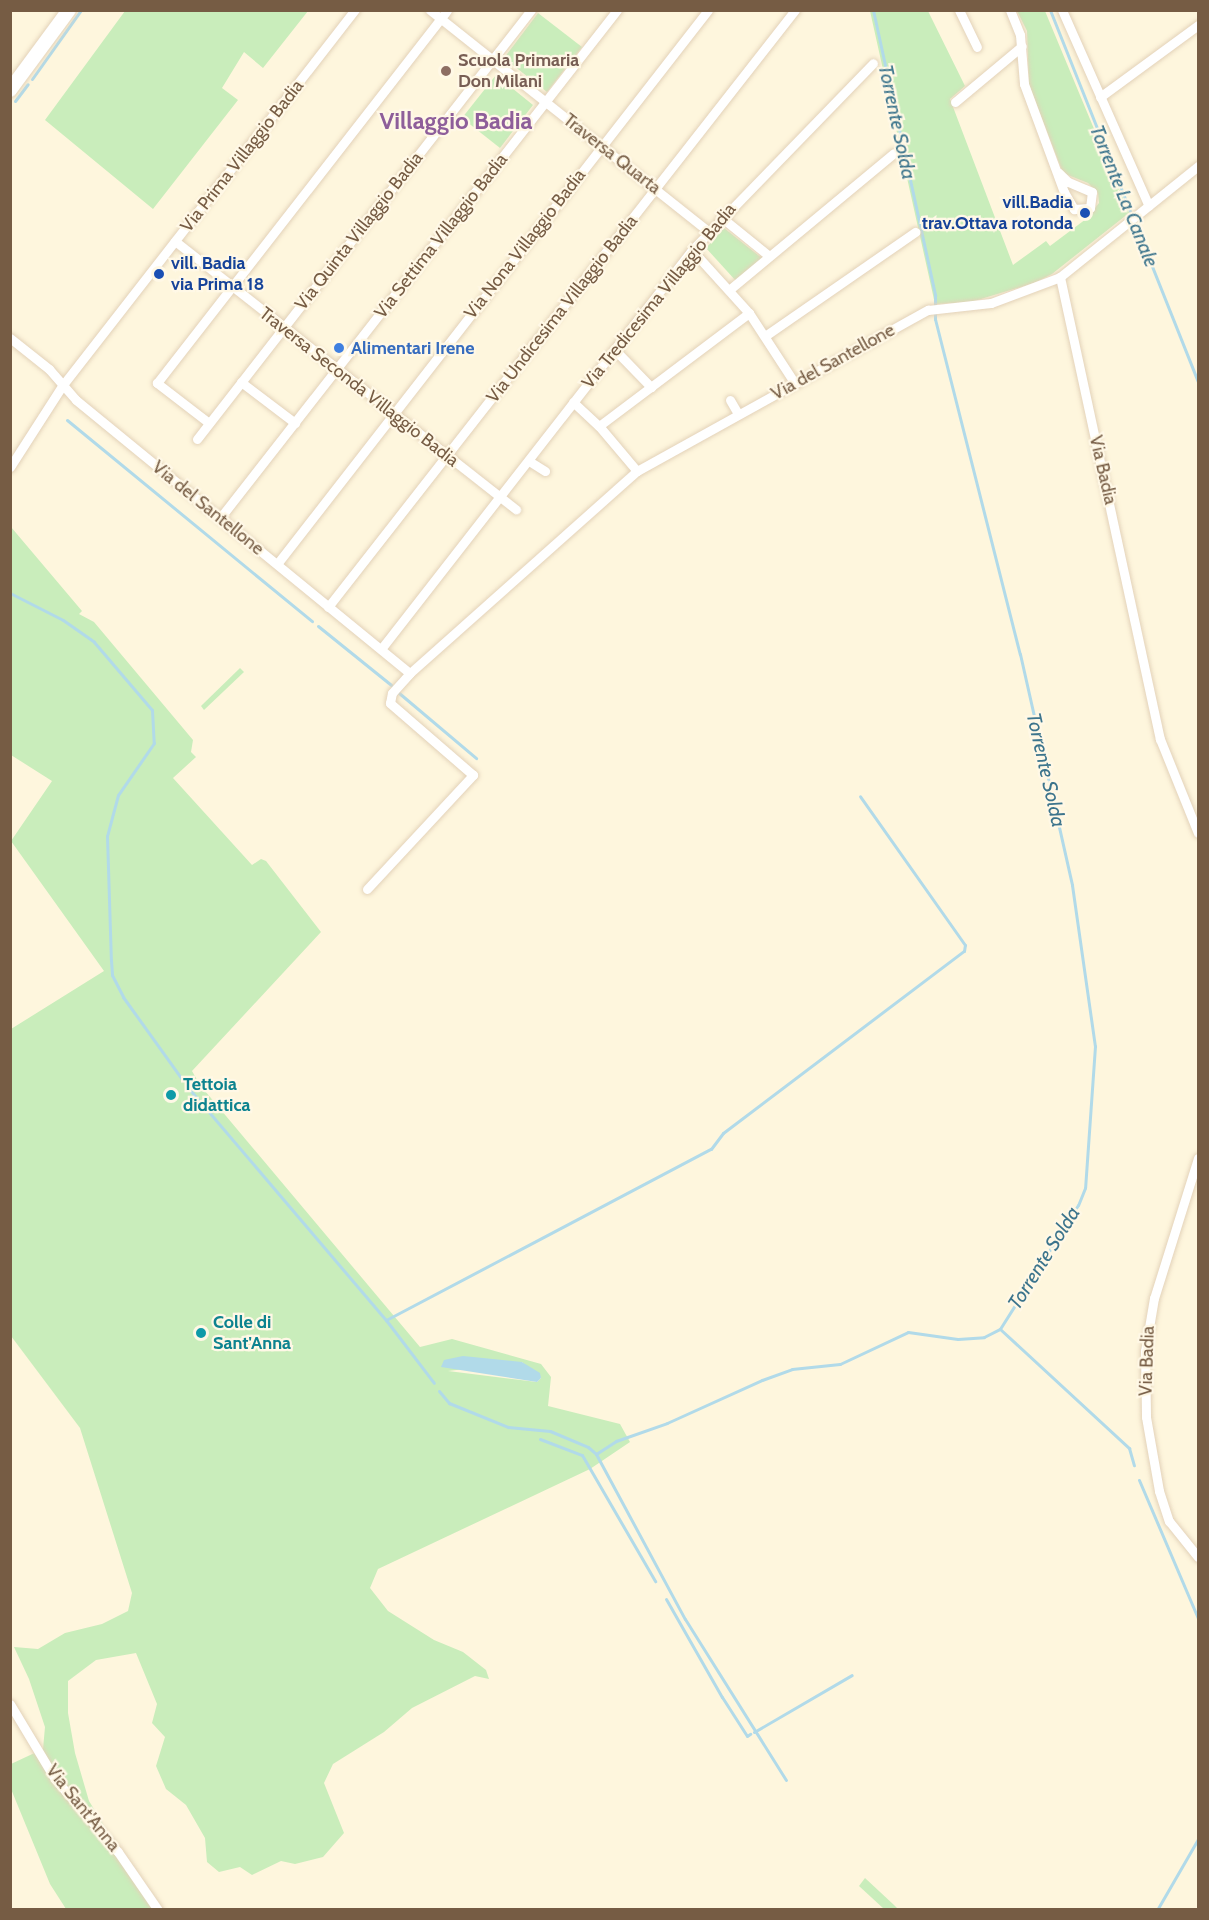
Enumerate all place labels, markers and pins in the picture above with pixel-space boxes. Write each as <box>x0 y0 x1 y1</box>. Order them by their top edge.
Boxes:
place label: Scuola Primaria Don Milani <box>458 50 579 92</box>
marker: Scuola Primaria Don Milani <box>439 64 453 78</box>
place label: vill.Badia trav.Ottava rotonda <box>922 192 1073 234</box>
marker: vill.Badia trav.Ottava rotonda <box>1078 206 1092 220</box>
place label: vill. Badia via Prima 18 <box>171 253 264 296</box>
marker: vill. Badia via Prima 18 <box>152 267 166 281</box>
place label: Alimentari Irene <box>351 337 475 359</box>
marker: Alimentari Irene <box>332 341 346 355</box>
place label: Tettoia didattica <box>183 1074 251 1116</box>
marker: Tettoia didattica <box>164 1088 178 1102</box>
place label: Colle di Sant'Anna <box>213 1312 291 1354</box>
marker: Colle di Sant'Anna <box>194 1326 208 1340</box>

